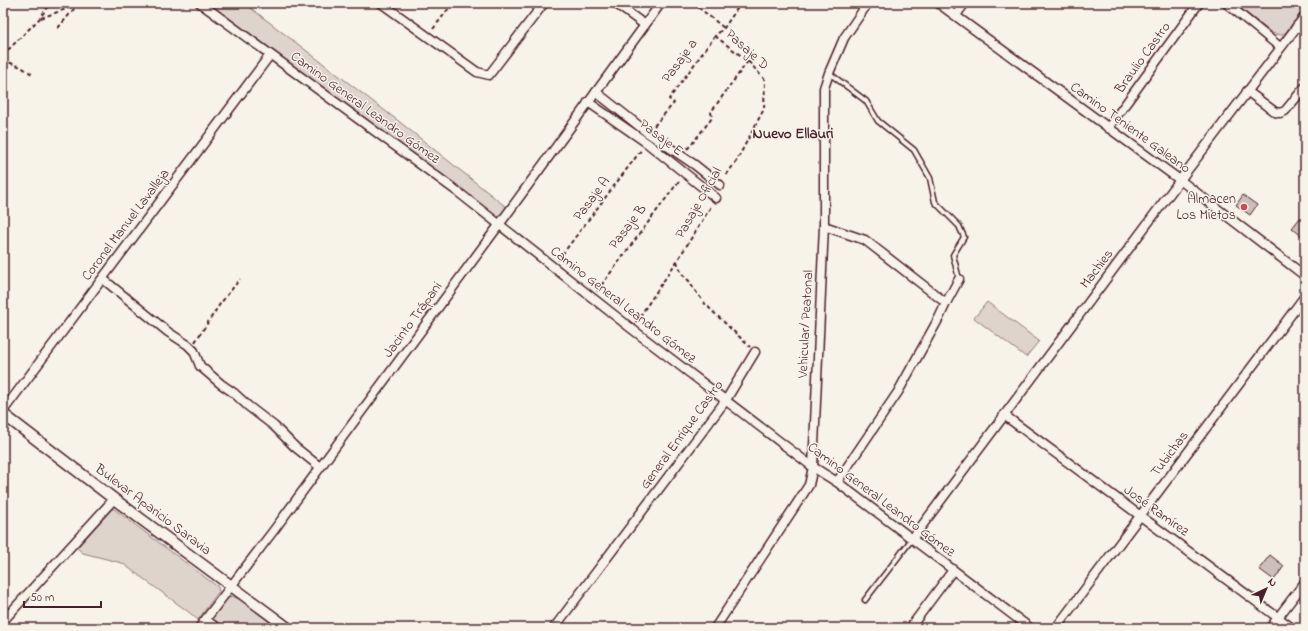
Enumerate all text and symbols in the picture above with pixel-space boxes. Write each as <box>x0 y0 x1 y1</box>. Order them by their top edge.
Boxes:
street label: Braulio Castro <box>1109 18 1176 99</box>
street label: Pasaje D <box>721 25 773 75</box>
street label: Pasaje a <box>657 35 703 87</box>
street label: Camino General Leandro Gómez <box>286 47 444 170</box>
street label: Camino Teniente Galeano <box>1065 77 1195 179</box>
street label: Pasaje E <box>634 114 688 162</box>
district label: Nuevo Ellauri <box>753 123 834 145</box>
street label: Coronel Manuel Lavalleja <box>77 164 175 286</box>
street label: Pasaje Oficial <box>670 164 728 242</box>
street label: Pasaje A <box>568 172 616 226</box>
place label: Almacen Los Mietos <box>1177 189 1236 226</box>
street label: Pasaje B <box>604 200 652 254</box>
marker: Almacen Los Mietos <box>1239 202 1249 212</box>
street label: Camino General Leandro Gómez <box>546 241 701 369</box>
street label: Machies <box>1075 245 1119 293</box>
street label: Vehicular/ Peatonal <box>793 269 819 380</box>
street label: Jacinto Trápani <box>378 278 448 362</box>
street label: General Enrique Castro <box>635 376 729 494</box>
street label: Tubichas <box>1146 427 1194 481</box>
street label: Camino General Leandro Gómez <box>803 437 959 563</box>
street label: Bulevar Aparicio Saravia <box>90 459 216 561</box>
street label: José Ramírez <box>1119 480 1193 542</box>
north arrow <box>1246 569 1286 609</box>
text: N <box>1264 574 1280 591</box>
scale bar <box>24 583 101 609</box>
text: 50 m <box>30 589 54 607</box>

